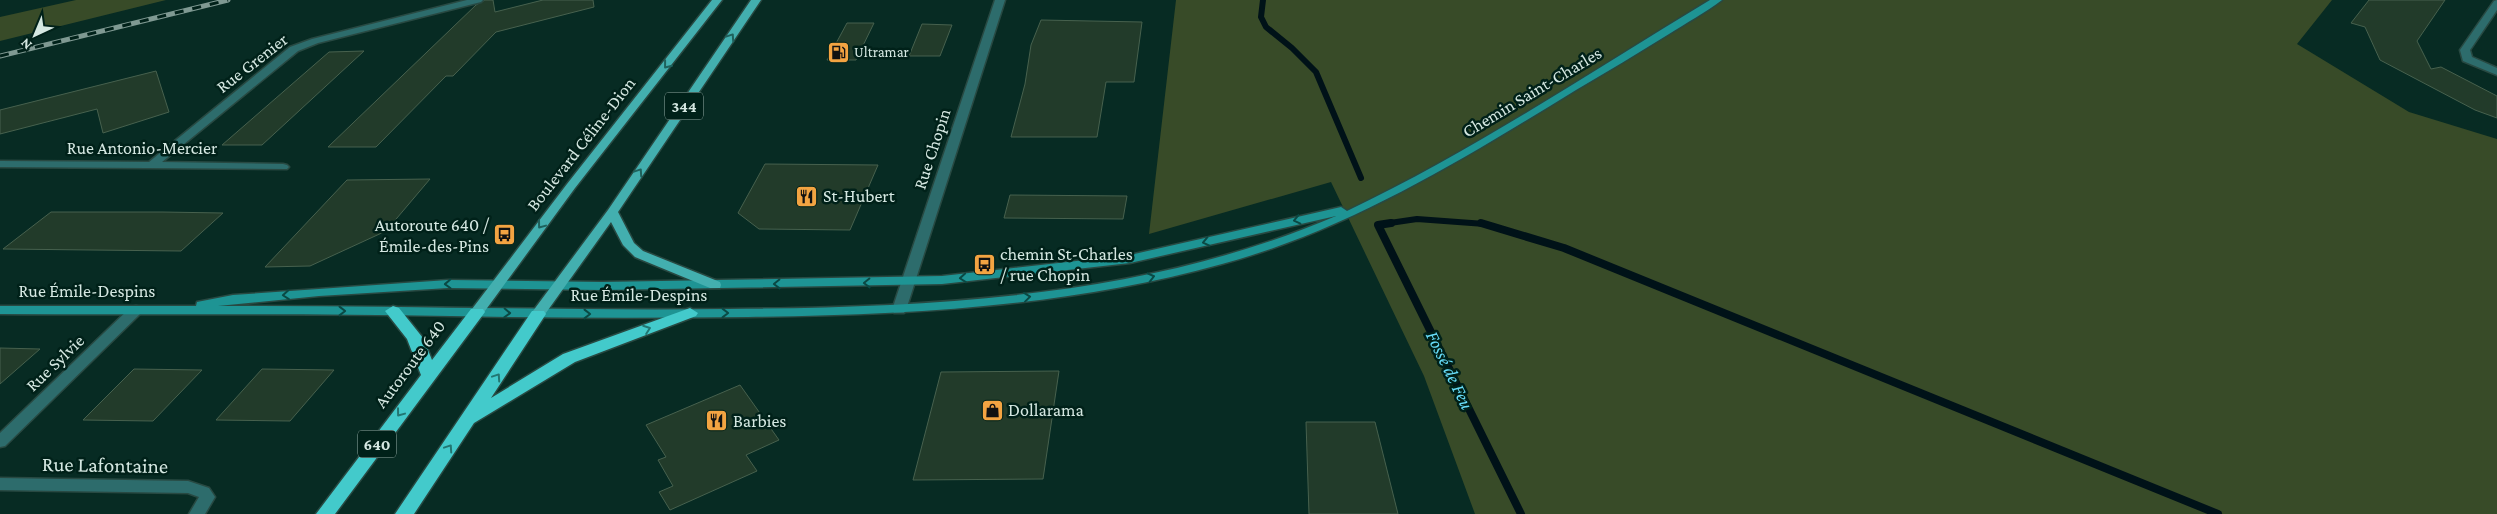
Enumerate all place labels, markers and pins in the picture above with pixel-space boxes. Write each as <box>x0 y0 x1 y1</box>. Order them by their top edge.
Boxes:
fuel station icon: Ultramar <box>826 40 850 64</box>
place label: Ultramar <box>854 44 910 60</box>
restaurant icon: St-Hubert <box>795 184 819 208</box>
place label: St-Hubert <box>823 186 896 206</box>
place label: Autoroute 640 / Émile-des-Pins <box>375 215 490 256</box>
bus stop icon: Autoroute 640 / Émile-des-Pins <box>493 223 517 247</box>
place label: chemin St-Charles / rue Chopin <box>1000 244 1133 285</box>
bus stop icon: chemin St-Charles / rue Chopin <box>972 252 996 276</box>
shop icon: Dollarama <box>980 398 1004 422</box>
place label: Dollarama <box>1008 400 1084 420</box>
restaurant icon: Barbies <box>705 409 729 433</box>
place label: Barbies <box>733 411 786 431</box>

